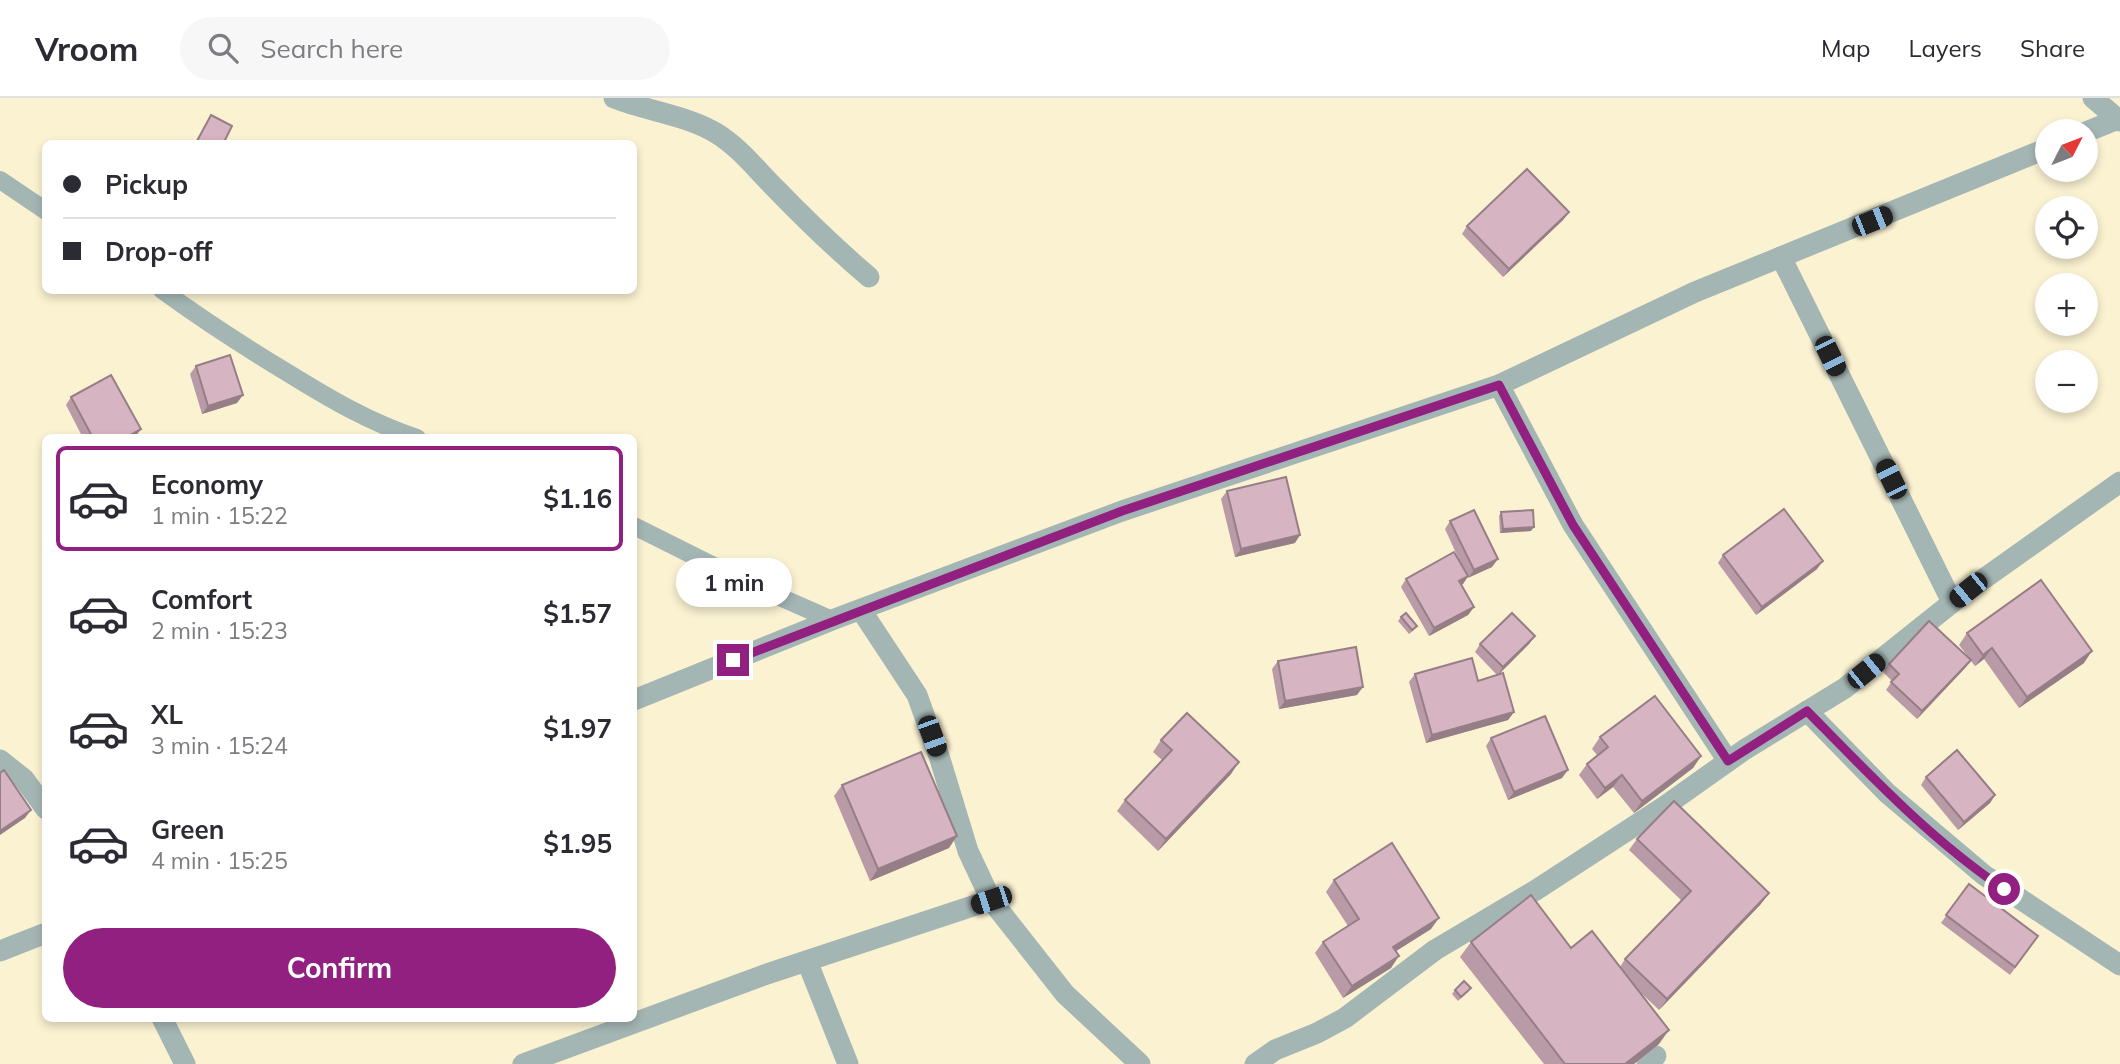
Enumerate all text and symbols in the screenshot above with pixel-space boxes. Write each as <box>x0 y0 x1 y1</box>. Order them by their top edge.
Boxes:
search box <box>180 17 670 80</box>
text: Vroom <box>35 28 138 69</box>
icon: search <box>204 29 242 67</box>
text: Search here <box>260 32 403 65</box>
text: Map <box>1821 33 1870 63</box>
text: Layers <box>1908 33 1982 63</box>
text: Share <box>2020 33 2085 63</box>
north arrow <box>2035 119 2098 182</box>
map controls <box>2035 119 2098 413</box>
text: Pickup <box>105 168 188 201</box>
button: locate <box>2035 196 2098 259</box>
car <box>1849 203 1896 239</box>
text: Drop-off <box>105 235 212 268</box>
button: + <box>2035 273 2098 336</box>
car <box>1812 333 1849 379</box>
button: − <box>2035 350 2098 413</box>
car <box>1873 456 1910 502</box>
icon: car <box>67 467 130 530</box>
text: Economy <box>151 468 263 501</box>
text: $1.16 <box>543 482 612 515</box>
text: 1 min · 15:22 <box>151 501 288 530</box>
callout: 1 min <box>675 559 791 608</box>
text: 1 min <box>704 568 764 597</box>
car <box>1946 569 1991 611</box>
icon: car <box>67 582 130 645</box>
text: Comfort <box>151 583 252 616</box>
text: $1.57 <box>543 597 612 630</box>
text: 2 min · 15:23 <box>151 616 288 645</box>
route end <box>717 644 749 676</box>
car <box>1844 650 1889 692</box>
icon: car <box>67 697 130 760</box>
text: XL <box>151 698 183 731</box>
text: $1.97 <box>543 712 612 745</box>
car <box>915 713 950 759</box>
text: 3 min · 15:24 <box>151 731 288 760</box>
icon: car <box>67 812 130 875</box>
text: Green <box>151 813 224 846</box>
text: $1.95 <box>543 827 612 860</box>
text: 4 min · 15:25 <box>151 846 288 875</box>
route start <box>1988 873 2020 905</box>
car <box>968 884 1015 916</box>
button: Confirm <box>63 928 616 1008</box>

